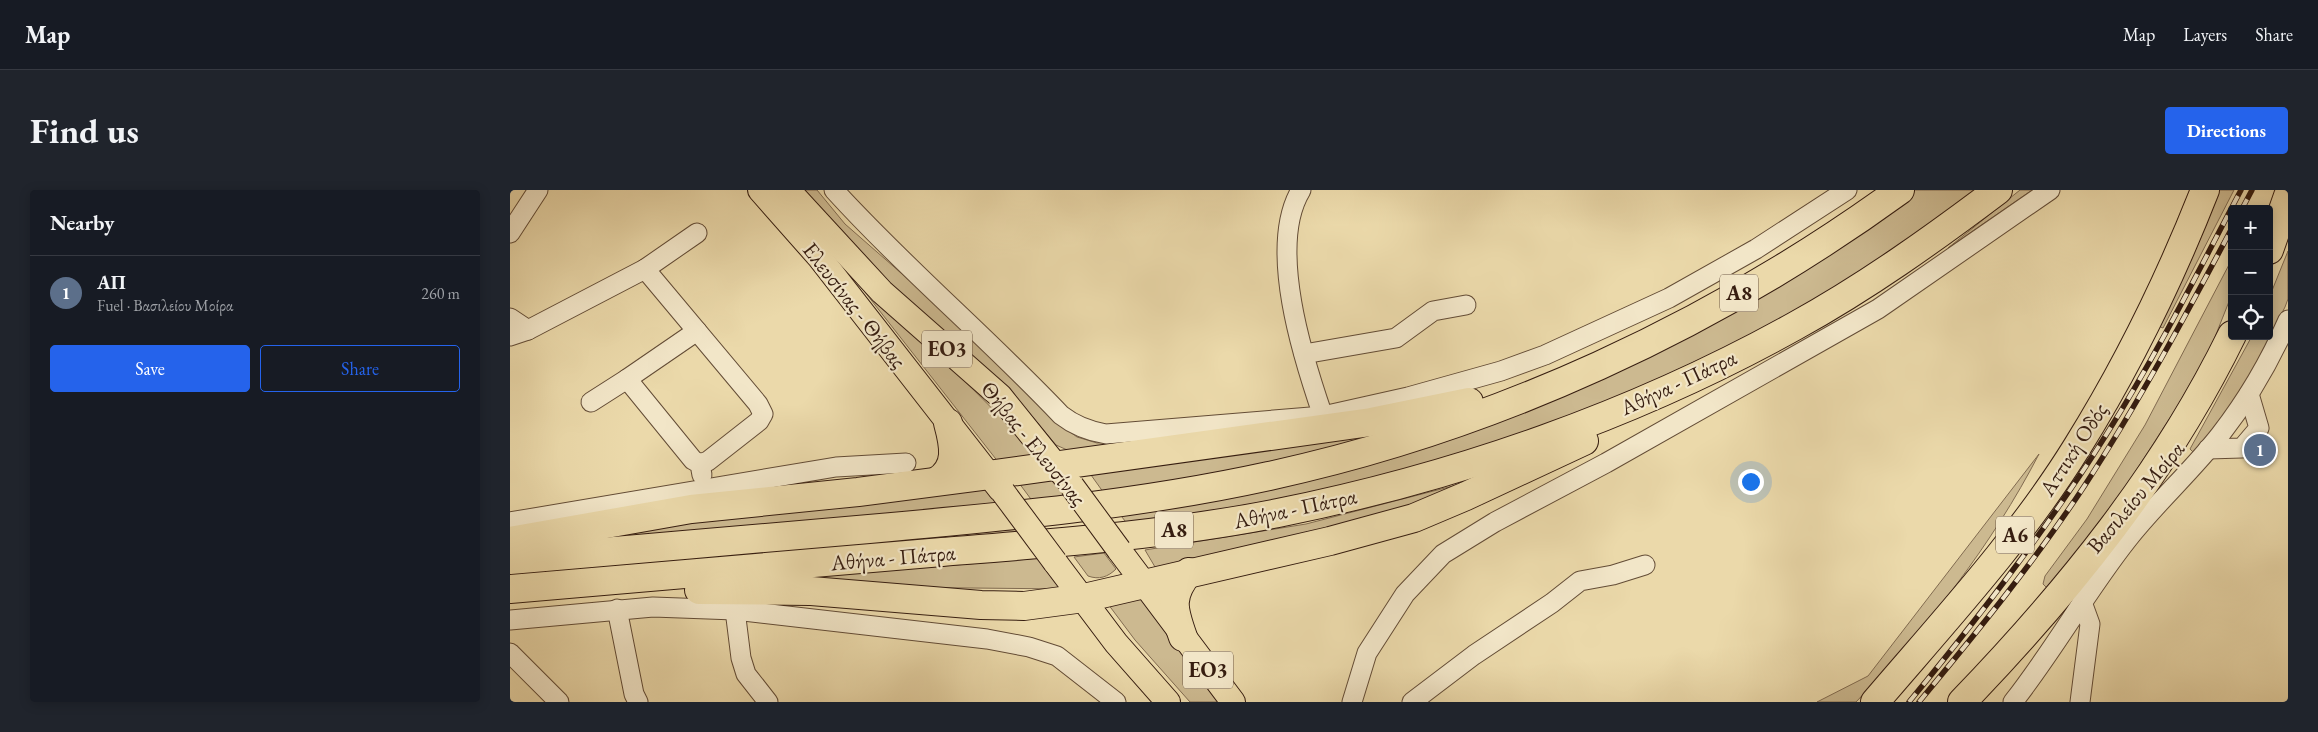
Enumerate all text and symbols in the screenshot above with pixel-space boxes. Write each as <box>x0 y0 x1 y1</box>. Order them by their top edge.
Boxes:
text: Map <box>25 19 70 50</box>
text: Map <box>2123 23 2155 46</box>
text: Layers <box>2183 23 2227 46</box>
text: Share <box>2255 23 2293 46</box>
button: Directions <box>2165 107 2288 154</box>
text: Find us <box>30 108 139 153</box>
map controls <box>2228 205 2273 340</box>
button: + <box>2228 205 2273 250</box>
text: Nearby <box>50 209 114 236</box>
street label: Ελευσίνας - Θήβας <box>796 236 913 374</box>
button: − <box>2228 250 2273 295</box>
text: ΑΠ <box>97 270 126 295</box>
road number: Α8 <box>1720 275 1758 312</box>
text: 1 <box>62 283 70 304</box>
text: 260 m <box>421 283 460 304</box>
text: Fuel · Βασιλείου Μοίρα <box>97 295 233 316</box>
button: locate <box>2228 295 2273 340</box>
road number: ΕΟ3 <box>922 330 972 368</box>
street label: Αθήνα - Πάτρα <box>1615 342 1742 422</box>
button: Save <box>50 345 250 392</box>
button: Share <box>260 345 460 392</box>
street label: Θήβας - Ελευσίνας <box>974 375 1093 512</box>
street label: Αττική Οδός <box>2032 397 2114 502</box>
pin: 1 <box>2244 431 2276 469</box>
street label: Βασιλείου Μοίρα <box>2080 435 2191 559</box>
your location <box>1738 469 1764 495</box>
street label: Αθήνα - Πάτρα <box>1230 481 1360 536</box>
road number: Α8 <box>1155 512 1193 548</box>
road number: Α6 <box>1996 516 2034 554</box>
street label: Αθήνα - Πάτρα <box>829 538 958 577</box>
road number: ΕΟ3 <box>1183 652 1233 688</box>

